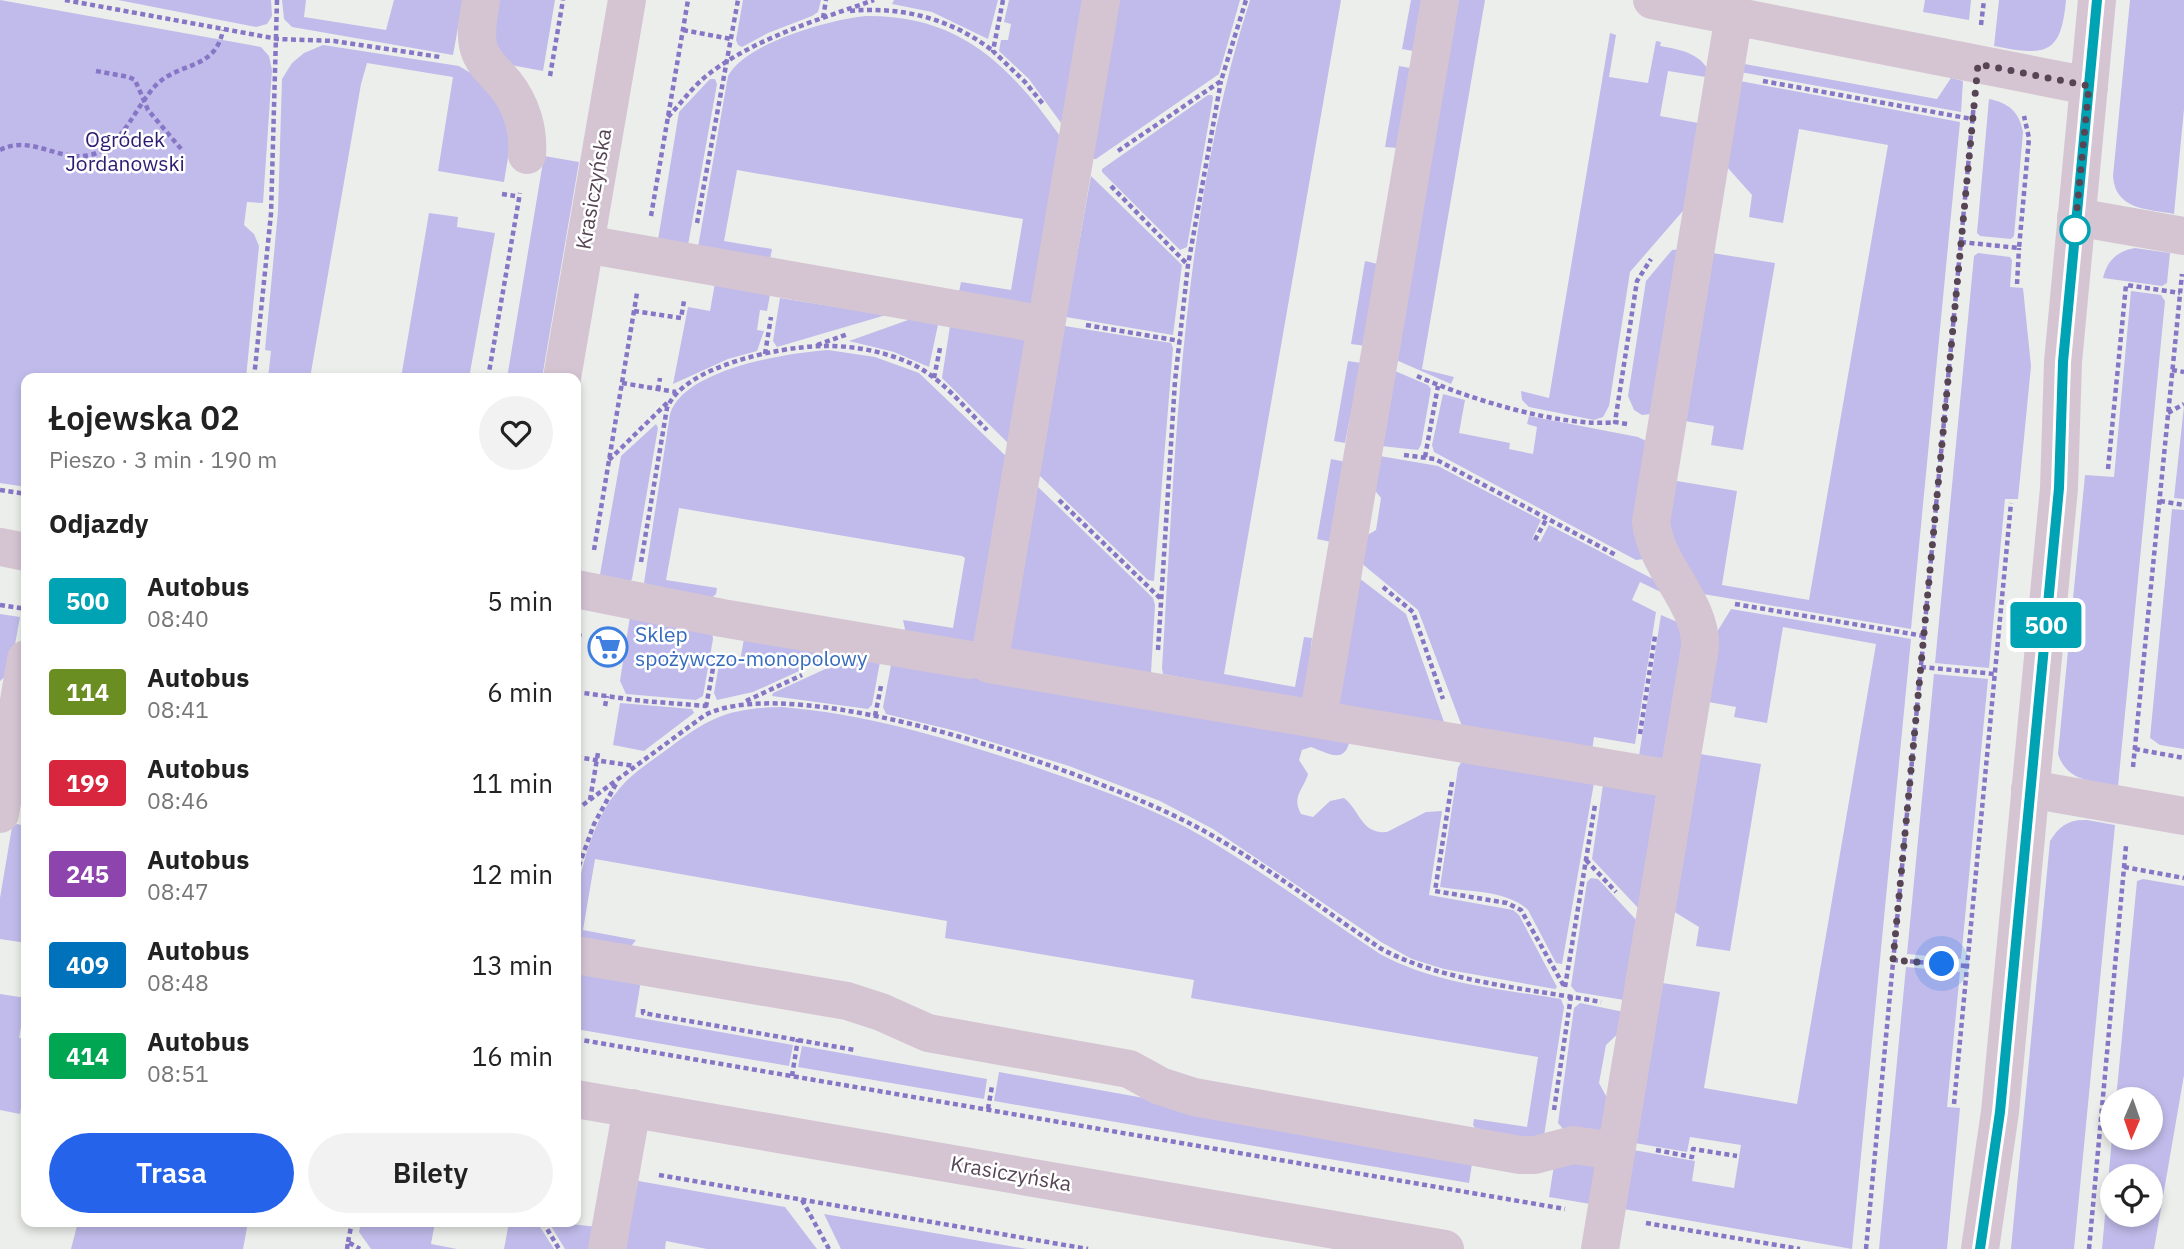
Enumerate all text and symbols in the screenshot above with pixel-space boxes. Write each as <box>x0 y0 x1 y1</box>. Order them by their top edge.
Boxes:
park label: Ogródek Jordanowski <box>65 125 185 177</box>
street label: Krasiczyńska <box>569 126 617 252</box>
unlabelled marker <box>2060 215 2090 245</box>
text: Łojewska 02 <box>49 396 240 439</box>
button: heart <box>479 396 553 470</box>
text: Pieszo · 3 min · 190 m <box>49 444 277 474</box>
text: Odjazdy <box>49 506 149 540</box>
text: Autobus <box>147 569 249 603</box>
text: 5 min <box>487 584 553 618</box>
text: 500 <box>66 585 109 617</box>
line badge: 500 <box>2006 602 2086 648</box>
text: 08:40 <box>147 603 209 633</box>
text: 500 <box>2024 609 2068 641</box>
place label: Sklep spożywczo-monopolowy <box>635 620 868 672</box>
supermarket icon: Sklep spożywczo-monopolowy <box>587 626 629 668</box>
text: Autobus <box>147 660 249 694</box>
text: 6 min <box>487 675 553 709</box>
text: 114 <box>66 676 109 708</box>
text: 08:41 <box>147 694 209 724</box>
text: Autobus <box>147 751 249 785</box>
text: 11 min <box>472 766 553 800</box>
text: 199 <box>66 767 109 799</box>
text: 08:46 <box>147 785 209 815</box>
text: Autobus <box>147 842 249 876</box>
text: 12 min <box>472 857 553 891</box>
text: 245 <box>66 858 109 890</box>
text: 08:47 <box>147 876 209 906</box>
text: Autobus <box>147 933 249 967</box>
your location <box>1924 946 1959 981</box>
text: 13 min <box>472 948 553 982</box>
text: 409 <box>66 949 109 981</box>
text: 08:48 <box>147 967 209 997</box>
text: Autobus <box>147 1024 249 1058</box>
text: 16 min <box>472 1039 553 1073</box>
text: 414 <box>66 1040 109 1072</box>
text: 08:51 <box>147 1058 209 1088</box>
north arrow <box>2100 1087 2163 1150</box>
map controls <box>2100 1087 2163 1227</box>
button: Trasa <box>49 1133 294 1213</box>
button: Bilety <box>308 1133 553 1213</box>
street label: Krasiczyńska <box>948 1149 1074 1197</box>
button: locate <box>2100 1164 2163 1227</box>

